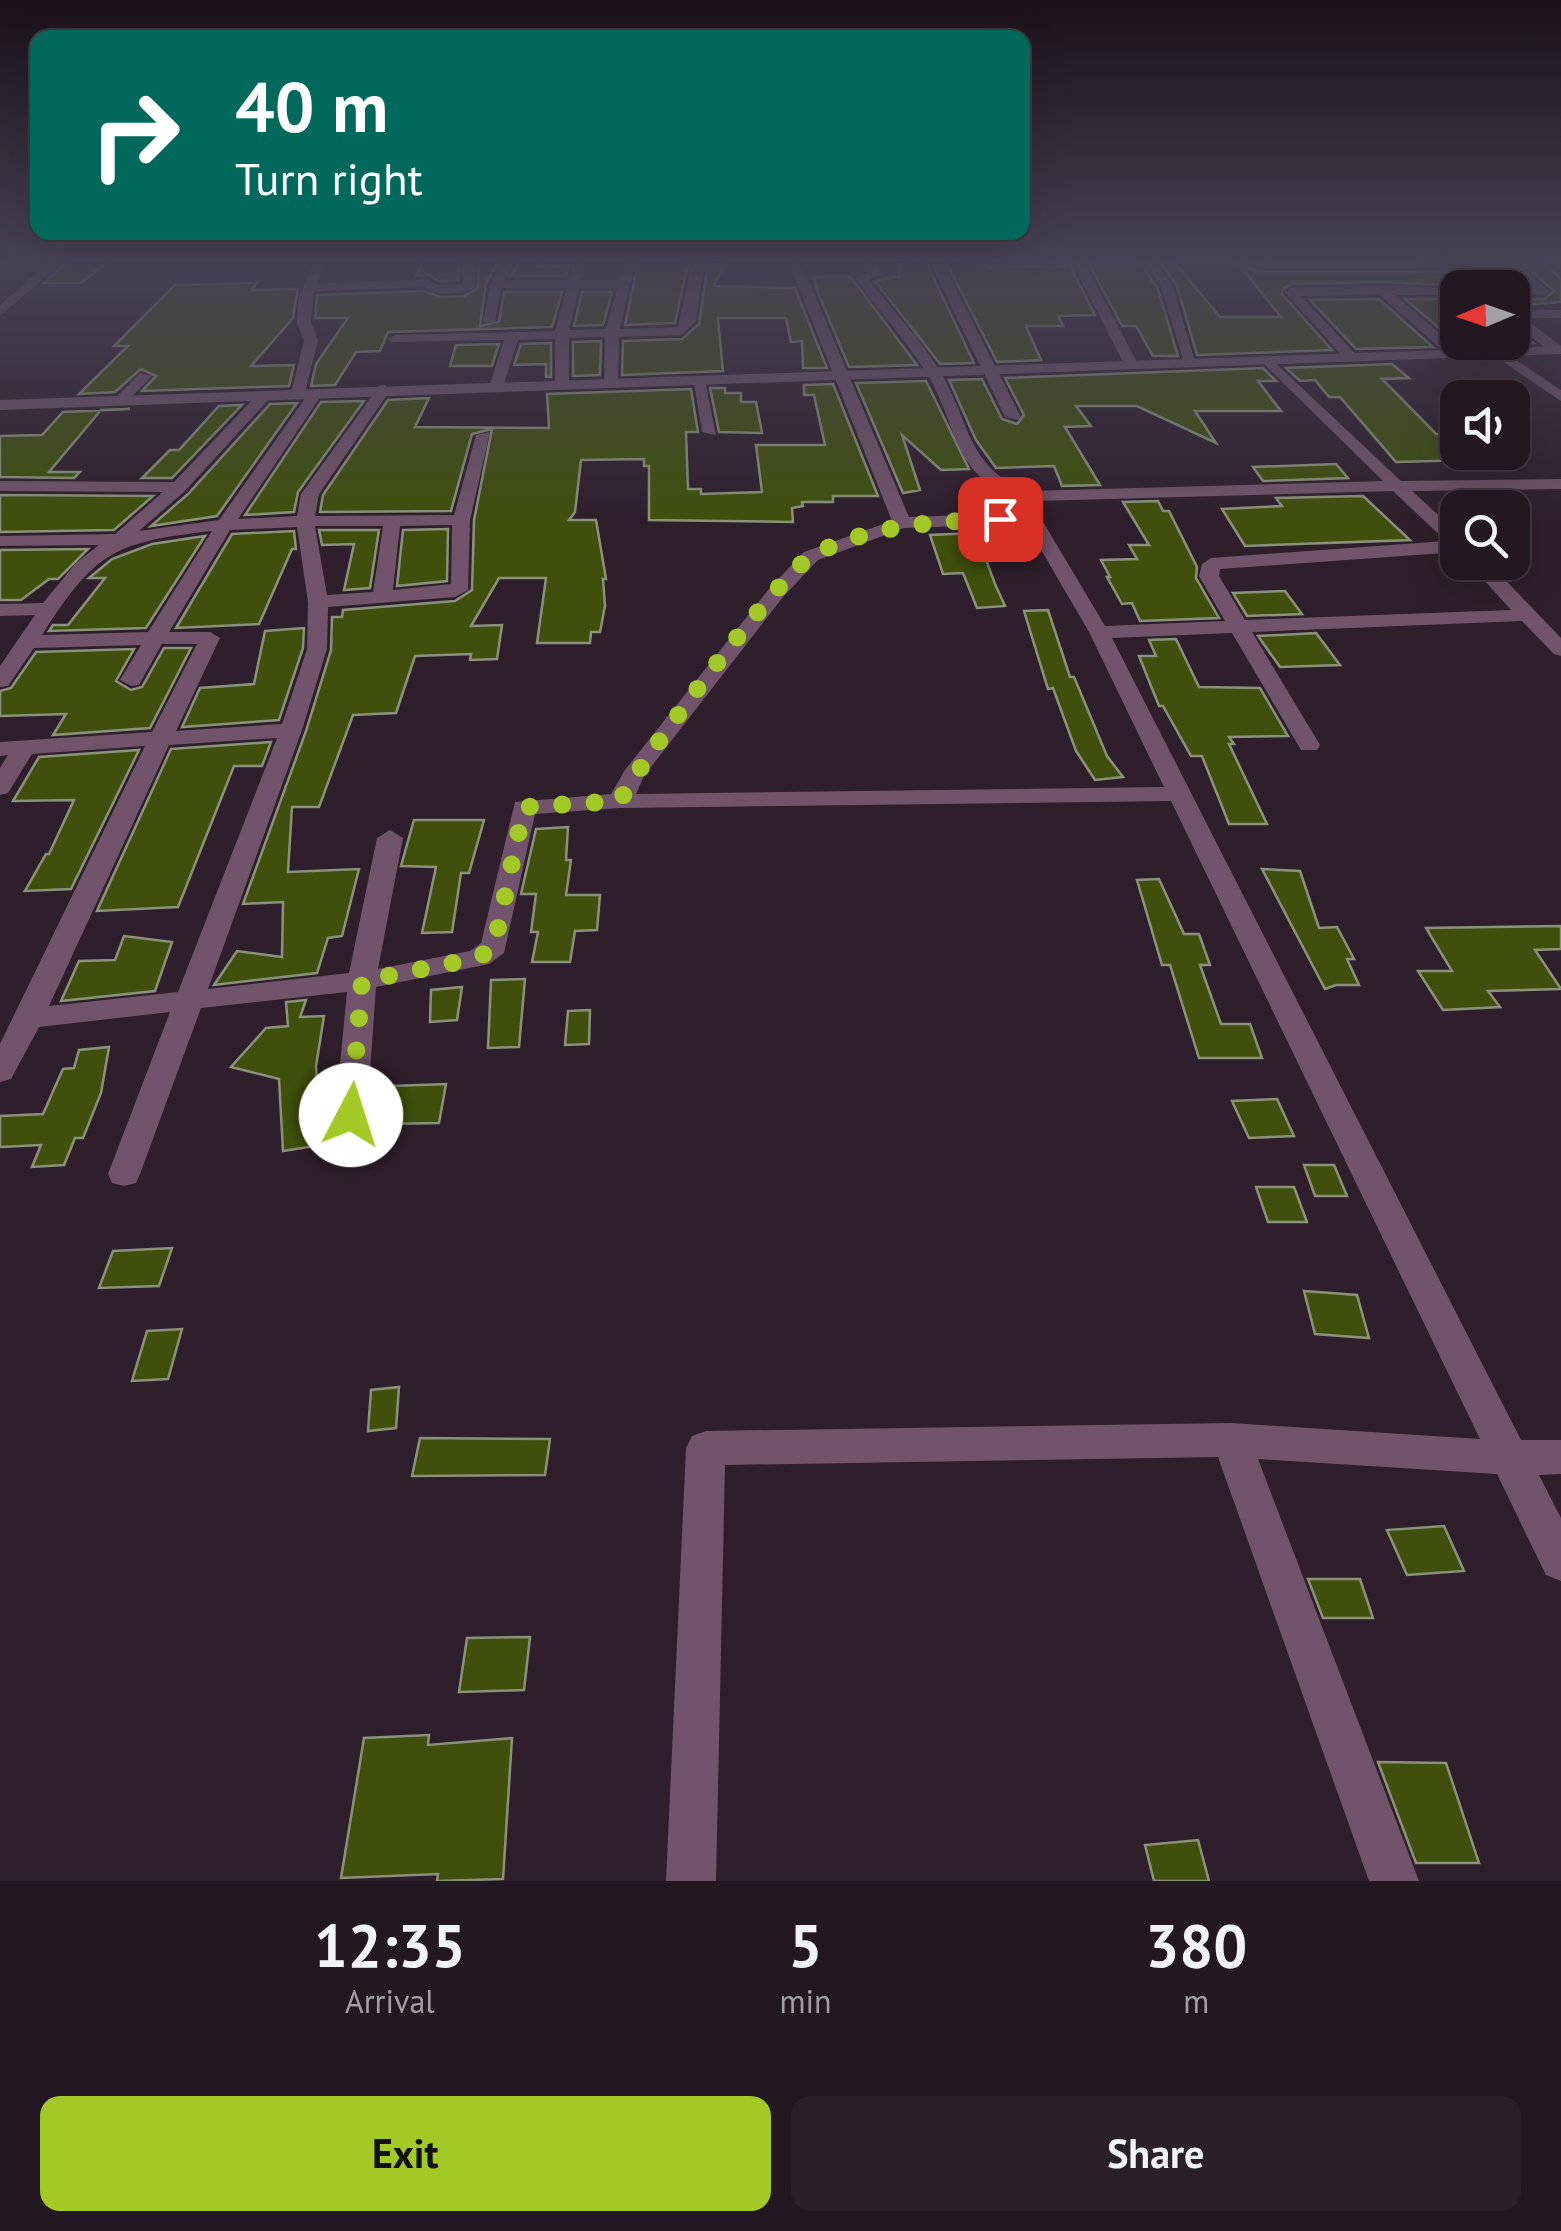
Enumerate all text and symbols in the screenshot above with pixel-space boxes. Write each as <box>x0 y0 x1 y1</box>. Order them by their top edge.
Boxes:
text: 40 m <box>235 61 388 151</box>
icon: right <box>70 70 200 200</box>
text: Turn right <box>235 149 423 207</box>
north arrow <box>1440 270 1530 360</box>
map controls <box>1440 270 1530 580</box>
button: sound <box>1440 380 1530 470</box>
pin <box>958 477 1043 562</box>
button: search <box>1440 490 1530 580</box>
icon: arrive <box>973 492 1028 547</box>
position arrow <box>299 1063 403 1167</box>
text: 12:35 <box>314 1906 466 1984</box>
text: 5 <box>789 1906 823 1984</box>
text: 380 <box>1145 1906 1247 1984</box>
text: Arrival <box>345 1980 435 2022</box>
text: min <box>780 1980 832 2022</box>
text: m <box>1183 1980 1209 2022</box>
button: Exit <box>40 2096 771 2211</box>
button: Share <box>791 2096 1521 2211</box>

